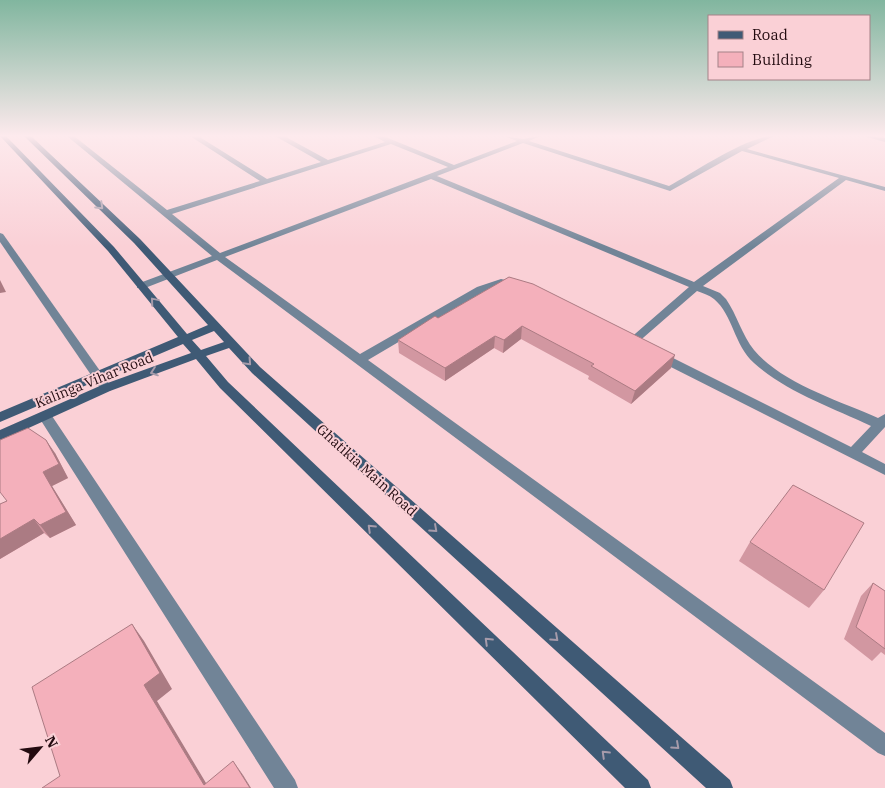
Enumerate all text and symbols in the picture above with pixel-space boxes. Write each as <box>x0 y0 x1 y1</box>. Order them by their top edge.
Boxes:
legend <box>708 15 870 80</box>
text: Road <box>752 25 788 44</box>
text: Building <box>752 50 812 69</box>
one-way arrow <box>95 200 104 209</box>
one-way arrow <box>151 298 160 307</box>
street label: Kalinga Vihar Road <box>32 348 156 412</box>
one-way arrow <box>242 356 251 365</box>
one-way arrow <box>150 366 158 376</box>
street label: Ghatikia Main Road <box>313 420 421 520</box>
one-way arrow <box>428 523 437 532</box>
one-way arrow <box>368 525 377 534</box>
one-way arrow <box>549 632 558 641</box>
one-way arrow <box>485 638 494 647</box>
north arrow <box>15 723 65 773</box>
text: N <box>41 733 62 751</box>
one-way arrow <box>670 740 679 749</box>
one-way arrow <box>602 751 611 760</box>

